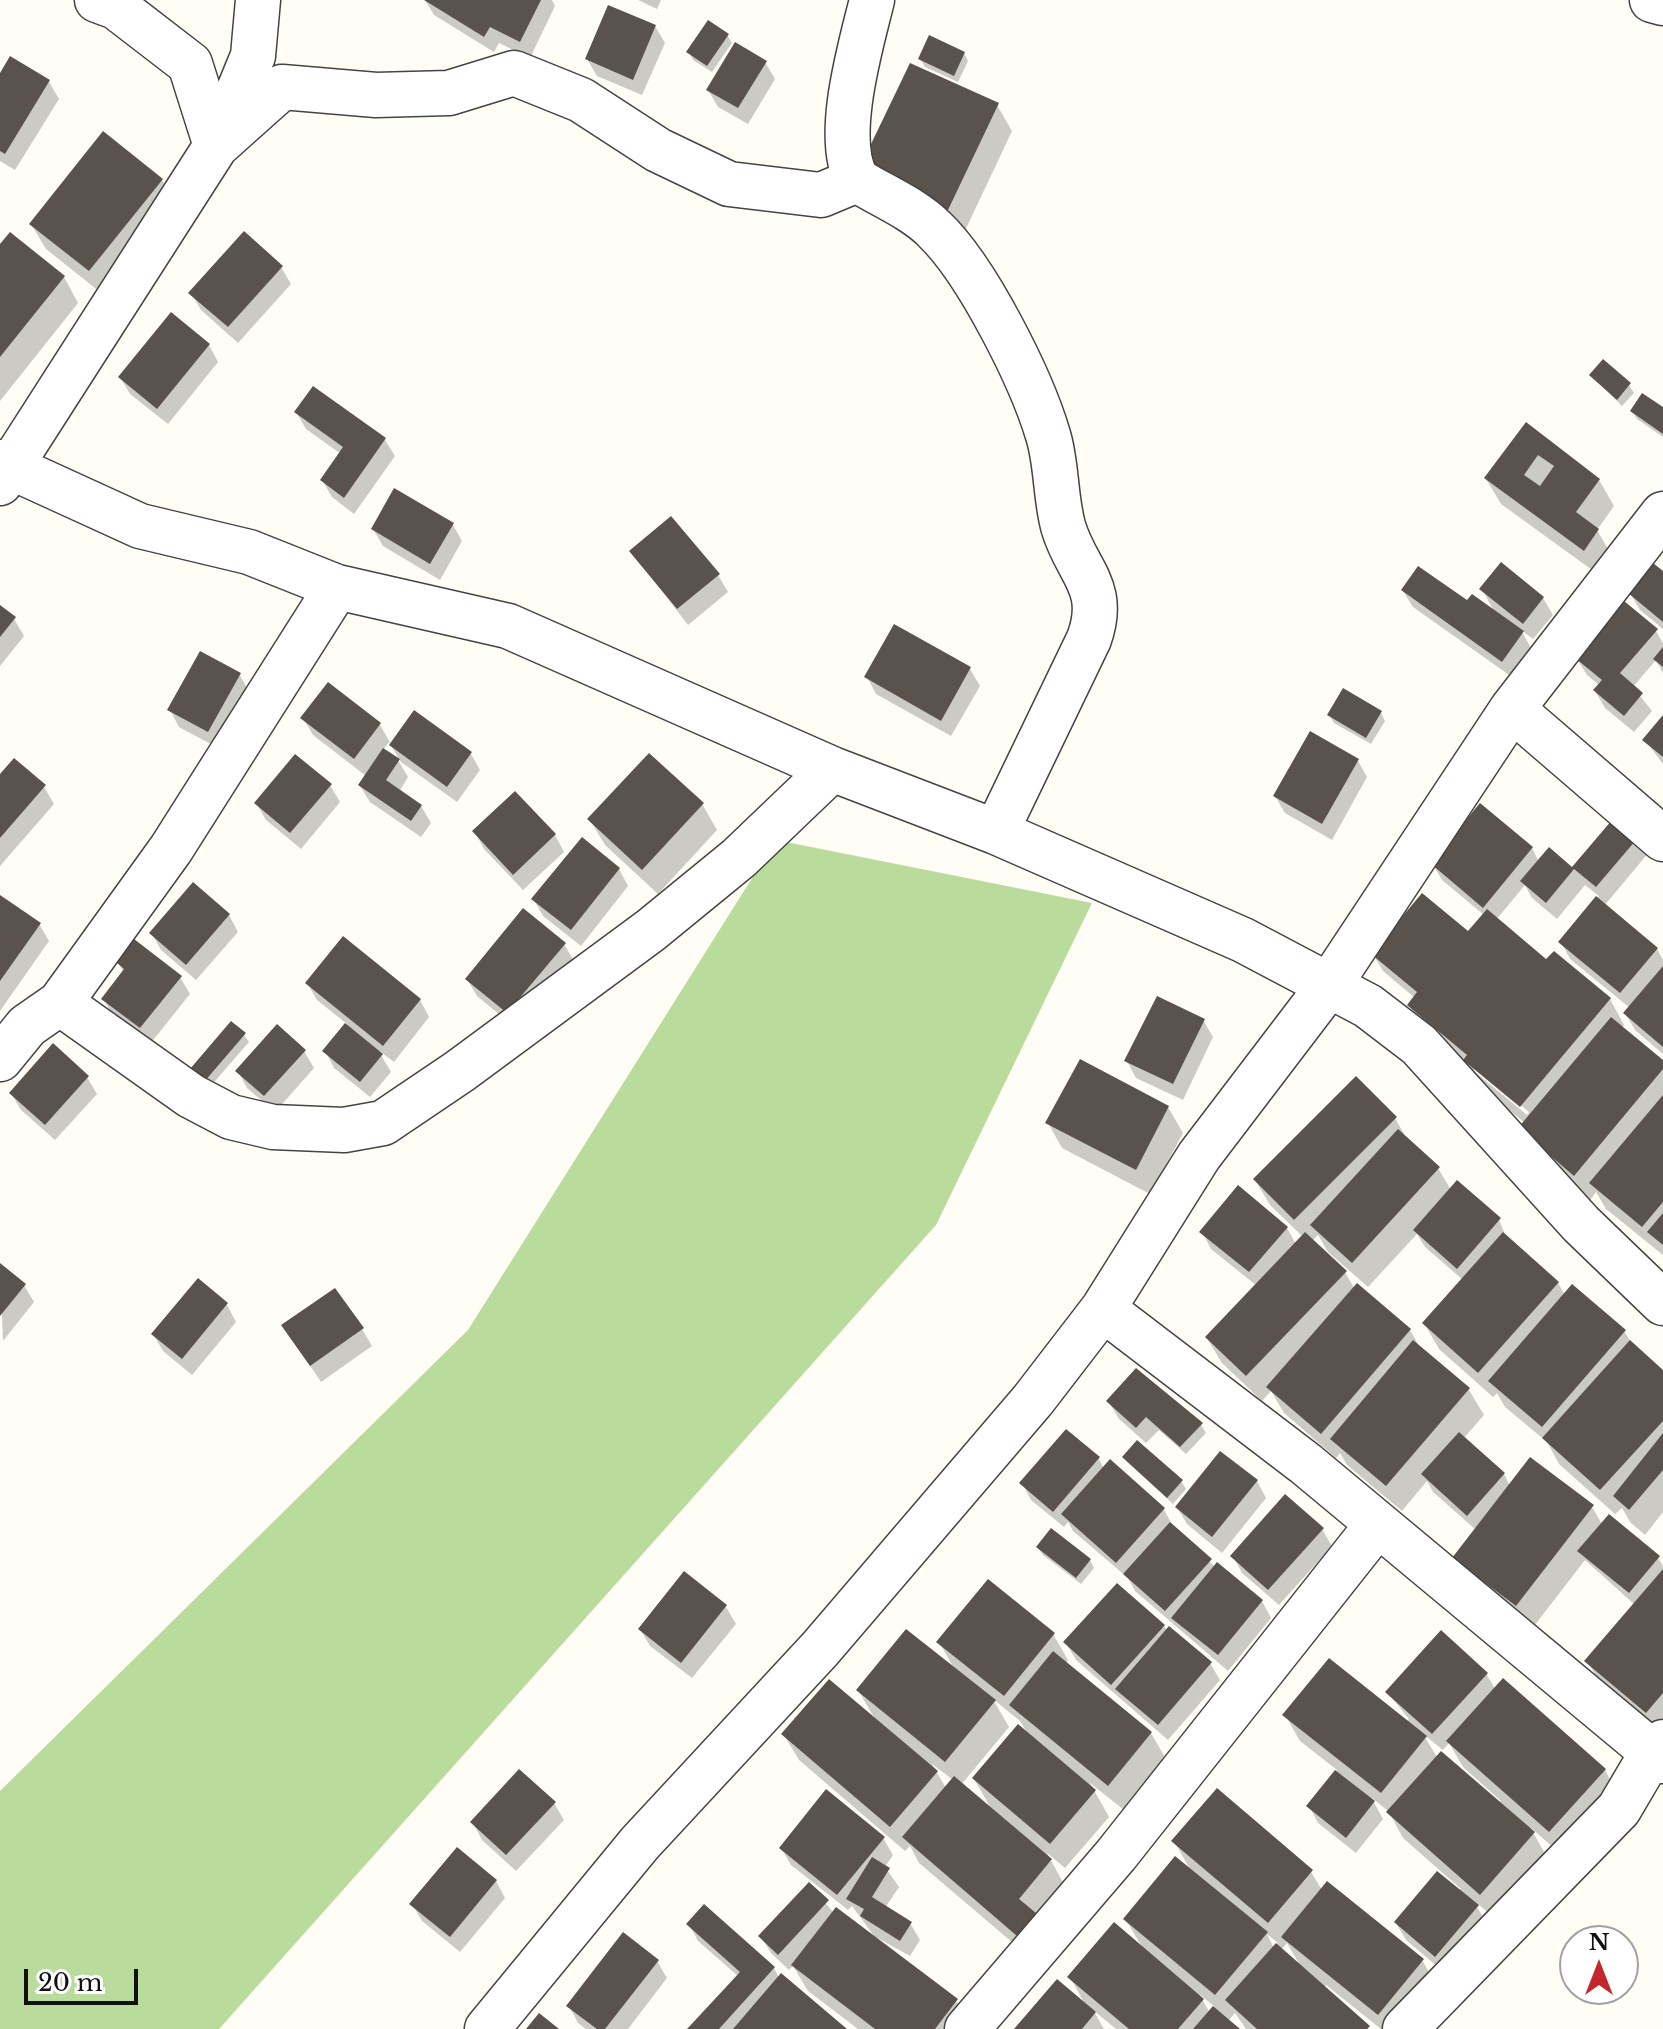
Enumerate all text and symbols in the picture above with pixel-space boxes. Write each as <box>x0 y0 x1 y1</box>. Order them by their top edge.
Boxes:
north arrow <box>1559 1925 1639 2005</box>
text: N <box>1589 1929 1609 1956</box>
scale bar <box>28 1953 142 2003</box>
text: 20 m <box>38 1968 103 1997</box>

